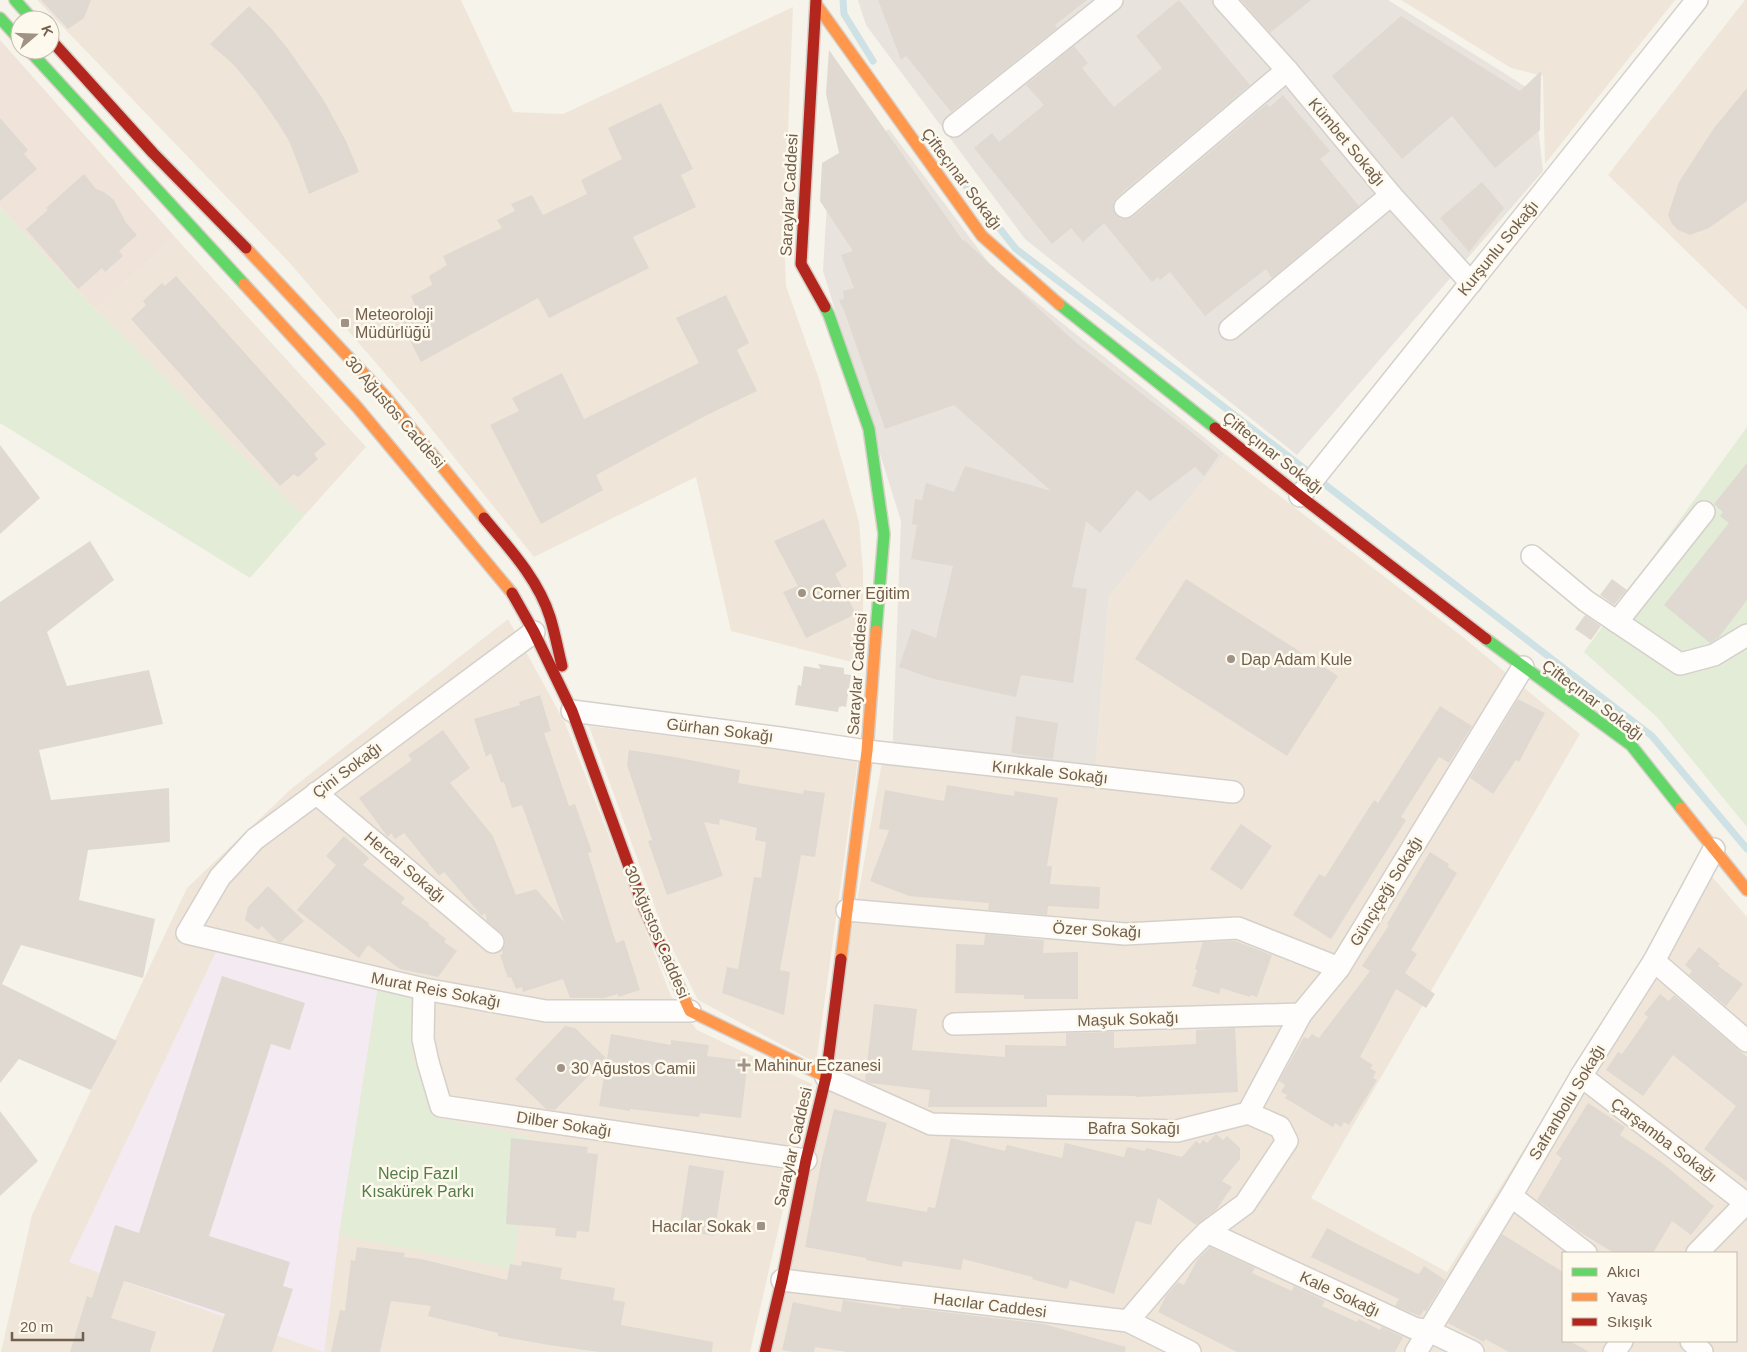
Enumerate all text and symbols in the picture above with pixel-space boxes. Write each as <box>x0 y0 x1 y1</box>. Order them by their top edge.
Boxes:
north arrow <box>10 10 60 60</box>
text: K <box>38 23 57 38</box>
street label: Kümbet Sokağı <box>1305 95 1389 189</box>
street label: Çifteçınar Sokağı <box>918 125 1006 233</box>
street label: Saraylar Caddesi <box>777 133 801 257</box>
street label: Kurşunlu Sokağı <box>1454 197 1542 299</box>
place label: Meteoroloji Müdürlüğü <box>355 306 433 341</box>
marker: Meteoroloji Müdürlüğü <box>339 317 351 329</box>
street label: 30 Ağustos Caddesi <box>342 353 448 471</box>
street label: Çifteçınar Sokağı <box>1219 409 1327 497</box>
place label: Corner Eğitim <box>812 585 910 602</box>
marker: Corner Eğitim <box>796 587 808 599</box>
street label: Saraylar Caddesi <box>844 612 870 736</box>
place label: Dap Adam Kule <box>1241 651 1352 668</box>
marker: Dap Adam Kule <box>1225 653 1237 665</box>
street label: Çifteçınar Sokağı <box>1539 656 1647 744</box>
street label: Gürhan Sokağı <box>666 715 774 745</box>
street label: Çini Sokağı <box>309 739 385 801</box>
street label: Kırıkkale Sokağı <box>991 757 1109 787</box>
street label: Hercai Sokağı <box>361 828 449 906</box>
street label: Günçiçeği Sokağı <box>1346 833 1426 949</box>
street label: 30 Ağustos Caddesi <box>621 863 693 1001</box>
street label: Özer Sokağı <box>1052 919 1142 941</box>
street label: Murat Reis Sokağı <box>370 969 502 1011</box>
street label: Maşuk Sokağı <box>1077 1009 1179 1029</box>
street label: Safranbolu Sokağı <box>1526 1041 1608 1163</box>
place label: Mahinur Eczanesi <box>754 1057 881 1074</box>
marker: Mahinur Eczanesi <box>738 1059 750 1071</box>
place label: 30 Ağustos Camii <box>571 1060 696 1077</box>
marker: 30 Ağustos Camii <box>555 1062 567 1074</box>
street label: Saraylar Caddesi <box>771 1085 815 1209</box>
street label: Çarşamba Sokağı <box>1608 1095 1720 1185</box>
street label: Dilber Sokağı <box>515 1108 613 1140</box>
street label: Bafra Sokağı <box>1088 1120 1180 1137</box>
park label: Necip Fazıl Kısakürek Parkı <box>362 1165 474 1200</box>
place label: Hacılar Sokak <box>651 1218 752 1235</box>
marker: Hacılar Sokak <box>755 1220 767 1232</box>
legend <box>1562 1252 1737 1342</box>
text: Akıcı <box>1607 1263 1640 1280</box>
street label: Kale Sokağı <box>1297 1268 1383 1320</box>
text: Yavaş <box>1607 1288 1648 1305</box>
street label: Hacılar Caddesi <box>932 1290 1048 1320</box>
scale bar <box>12 1310 84 1342</box>
text: Sıkışık <box>1607 1313 1653 1330</box>
text: 20 m <box>20 1318 53 1335</box>

